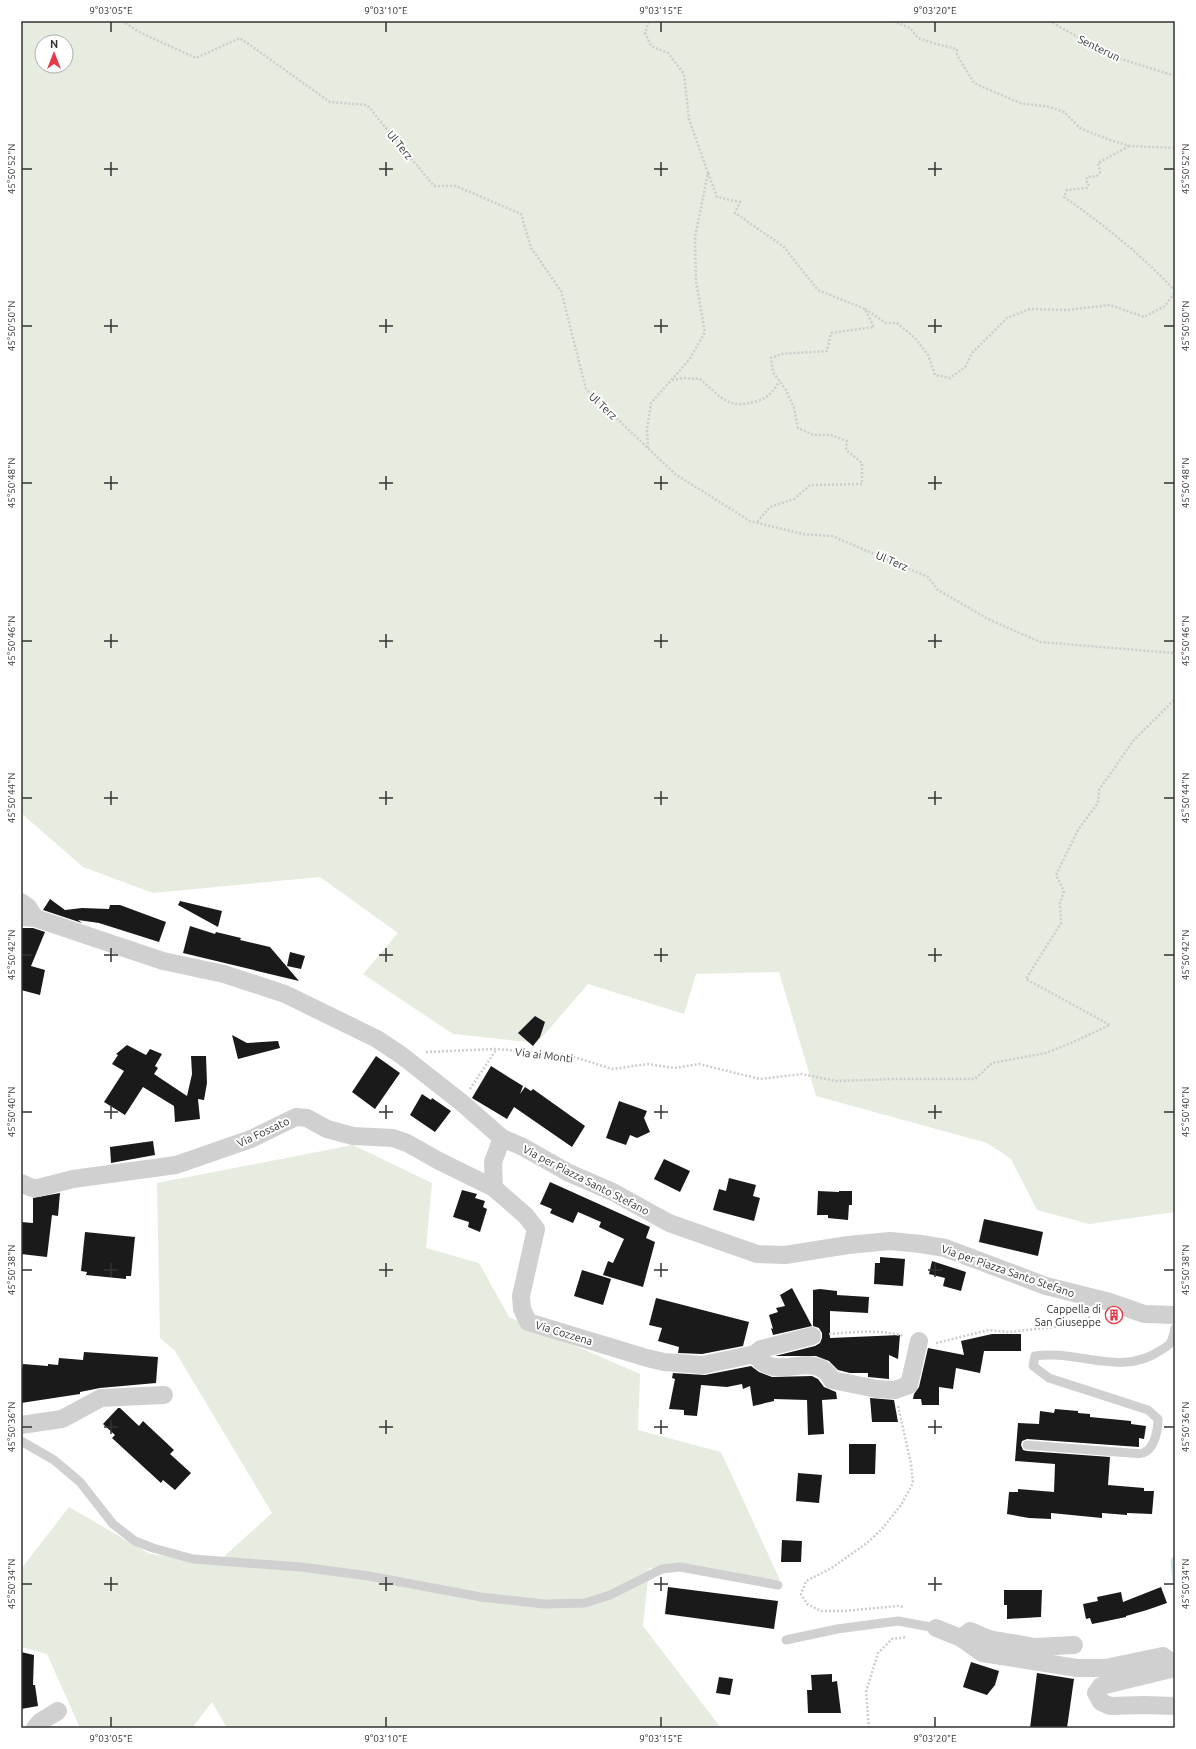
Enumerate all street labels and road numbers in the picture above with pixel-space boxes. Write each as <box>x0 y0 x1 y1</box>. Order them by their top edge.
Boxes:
street label: Senterun <box>1076 33 1122 63</box>
street label: Ul Terz <box>385 128 415 162</box>
street label: Ul Terz <box>587 390 619 422</box>
street label: Ul Terz <box>874 549 910 573</box>
street label: Via ai Monti <box>514 1045 574 1065</box>
street label: Via Fossato <box>235 1115 291 1149</box>
street label: Via per Piazza Santo Stefano <box>521 1143 651 1217</box>
street label: Via per Piazza Santo Stefano <box>940 1243 1076 1299</box>
street label: Via Cozzena <box>534 1319 594 1347</box>

